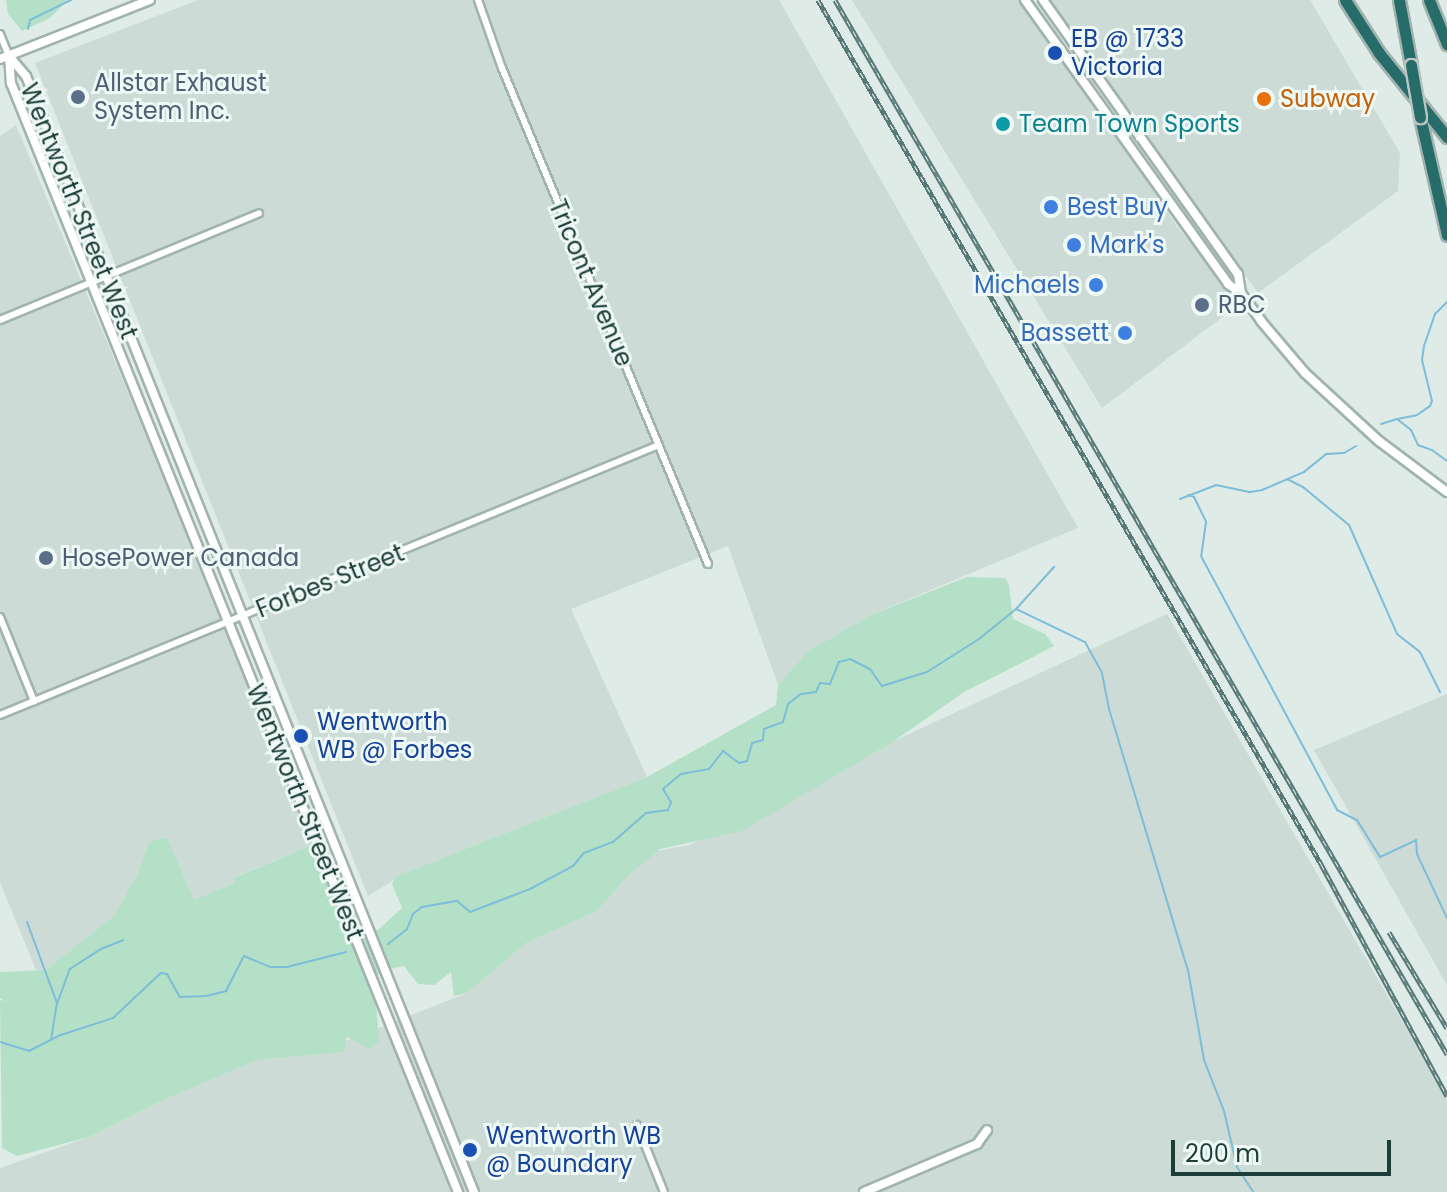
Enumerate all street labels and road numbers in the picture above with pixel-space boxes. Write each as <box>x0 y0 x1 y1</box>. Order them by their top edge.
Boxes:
street label: Wentworth Street West <box>14 79 144 343</box>
street label: Tricont Avenue <box>543 195 639 371</box>
street label: Forbes Street <box>252 538 408 624</box>
street label: Wentworth Street West <box>240 680 370 944</box>

